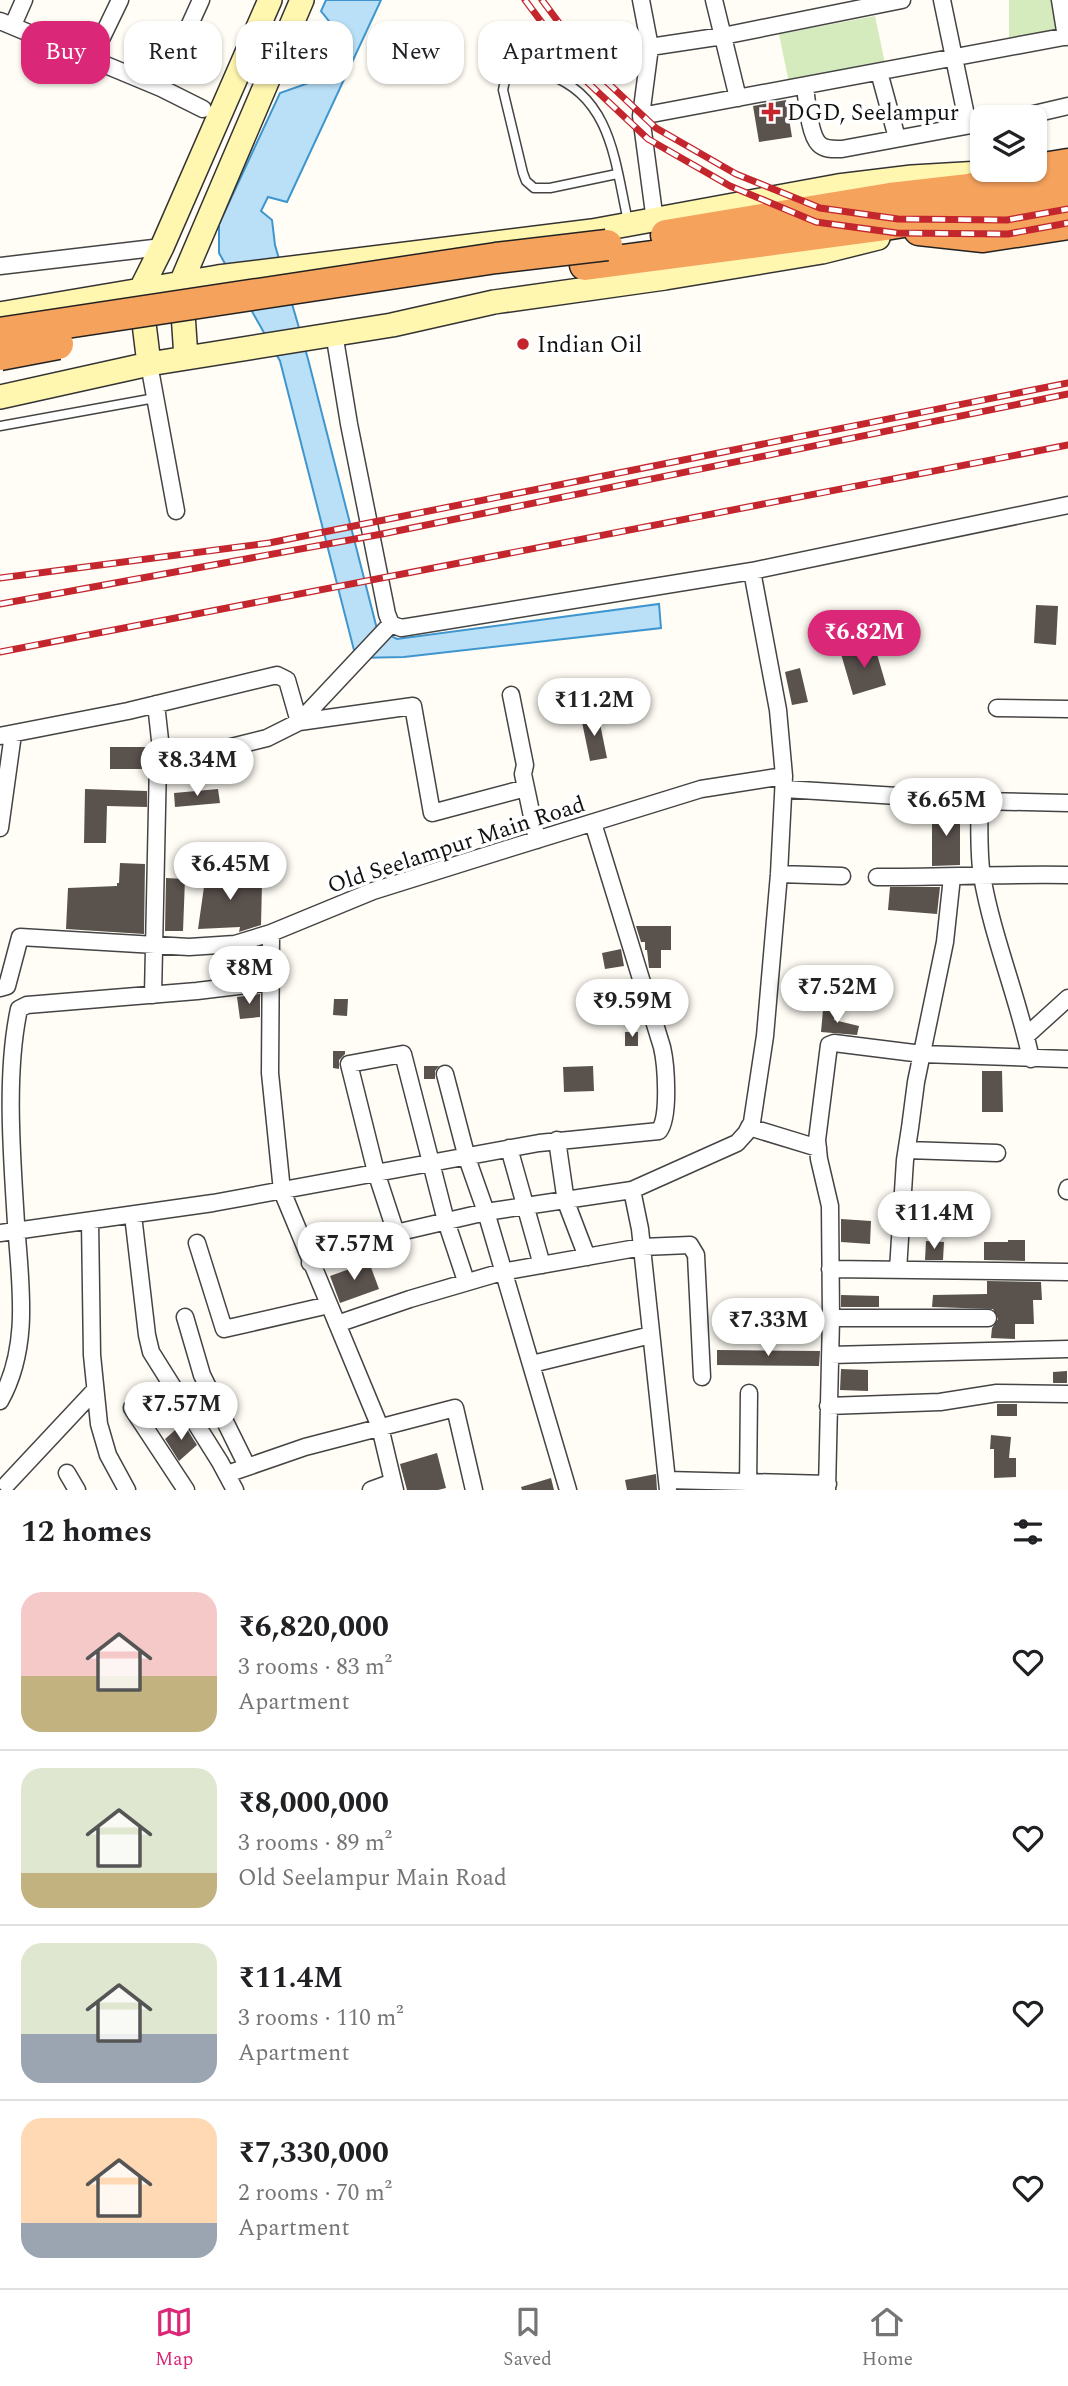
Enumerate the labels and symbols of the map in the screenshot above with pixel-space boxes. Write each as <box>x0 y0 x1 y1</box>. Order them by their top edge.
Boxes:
place label: DGD, Seelampur <box>787 96 959 131</box>
marker: DGD, Seelampur <box>761 102 781 122</box>
place label: Indian Oil <box>537 328 642 363</box>
marker: Indian Oil <box>515 336 531 352</box>
pin: ₹6.82M <box>807 610 921 670</box>
pin: ₹11.2M <box>537 678 651 738</box>
pin: ₹8.34M <box>140 738 254 798</box>
pin: ₹6.65M <box>889 778 1003 838</box>
street label: Old Seelampur Main Road <box>323 787 590 904</box>
pin: ₹6.45M <box>173 842 287 902</box>
pin: ₹8M <box>215 946 283 1006</box>
pin: ₹7.52M <box>780 965 894 1025</box>
pin: ₹9.59M <box>575 979 689 1039</box>
pin: ₹11.4M <box>877 1192 991 1251</box>
pin: ₹7.57M <box>297 1222 411 1282</box>
pin: ₹7.33M <box>711 1298 825 1358</box>
pin: ₹7.57M <box>124 1382 238 1442</box>

